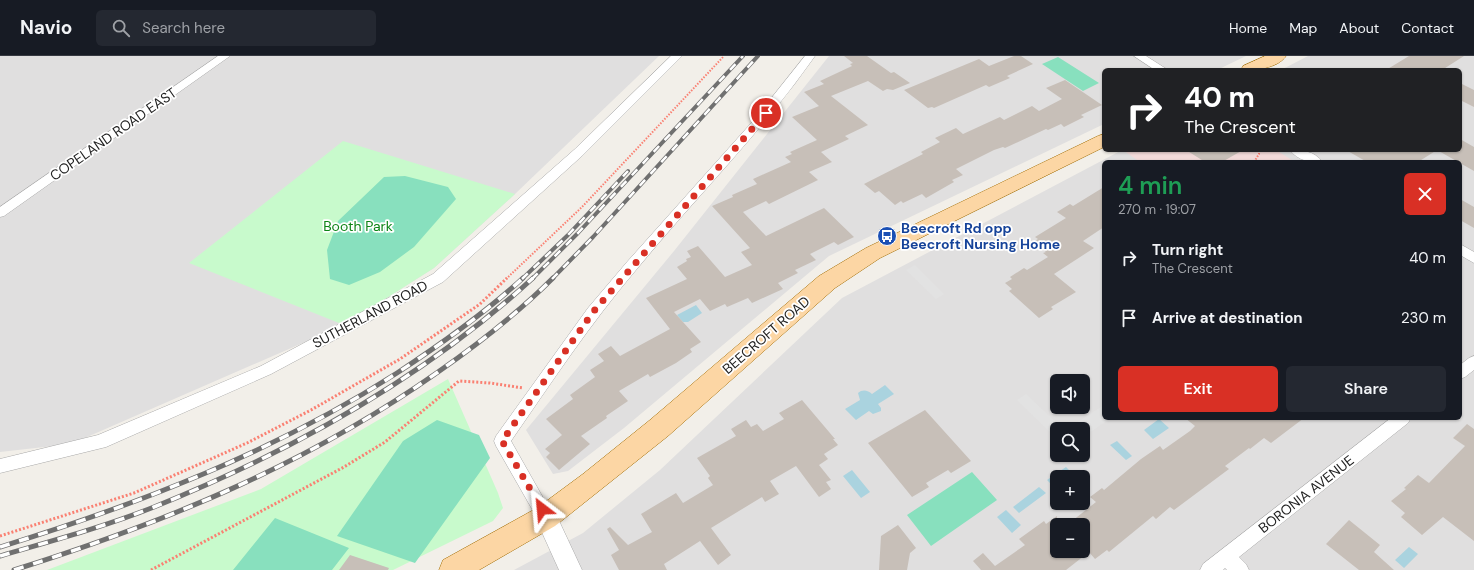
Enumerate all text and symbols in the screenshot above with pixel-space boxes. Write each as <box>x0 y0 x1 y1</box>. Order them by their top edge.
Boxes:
search box <box>96 10 376 46</box>
text: Navio <box>20 15 72 40</box>
icon: search <box>110 17 132 39</box>
text: Search here <box>142 18 225 38</box>
text: Home <box>1229 19 1267 37</box>
text: Map <box>1289 19 1317 37</box>
text: About <box>1339 19 1379 37</box>
text: Contact <box>1401 19 1454 37</box>
text: 40 m <box>1184 79 1255 116</box>
street label: COPELAND ROAD EAST <box>46 83 180 185</box>
icon: right <box>1118 84 1170 136</box>
pin <box>749 96 783 130</box>
icon: arrive <box>755 102 777 124</box>
text: The Crescent <box>1184 115 1296 139</box>
text: 4 min <box>1118 170 1182 201</box>
button: close <box>1404 173 1446 215</box>
text: 270 m · 19:07 <box>1118 201 1196 218</box>
park label: Booth Park <box>323 217 393 235</box>
place label: Beecroft Rd opp Beecroft Nursing Home <box>901 219 1060 253</box>
bus stop icon: Beecroft Rd opp Beecroft Nursing Home <box>876 225 898 247</box>
text: Turn right <box>1152 240 1223 260</box>
icon: right <box>1118 247 1140 269</box>
text: 40 m <box>1409 248 1446 268</box>
text: The Crescent <box>1152 260 1233 277</box>
street label: SUTHERLAND ROAD <box>309 276 431 352</box>
street label: BEECROFT ROAD <box>719 292 813 378</box>
icon: arrive <box>1118 307 1140 329</box>
text: Arrive at destination <box>1152 308 1303 328</box>
text: 230 m <box>1401 308 1446 328</box>
button: Exit <box>1118 366 1278 412</box>
button: Share <box>1286 366 1446 412</box>
map controls <box>1050 374 1090 558</box>
button: sound <box>1050 374 1090 414</box>
button: search <box>1050 422 1090 462</box>
street label: BORONIA AVENUE <box>1255 451 1357 537</box>
button: + <box>1050 470 1090 510</box>
position arrow <box>521 488 563 530</box>
button: − <box>1050 518 1090 558</box>

